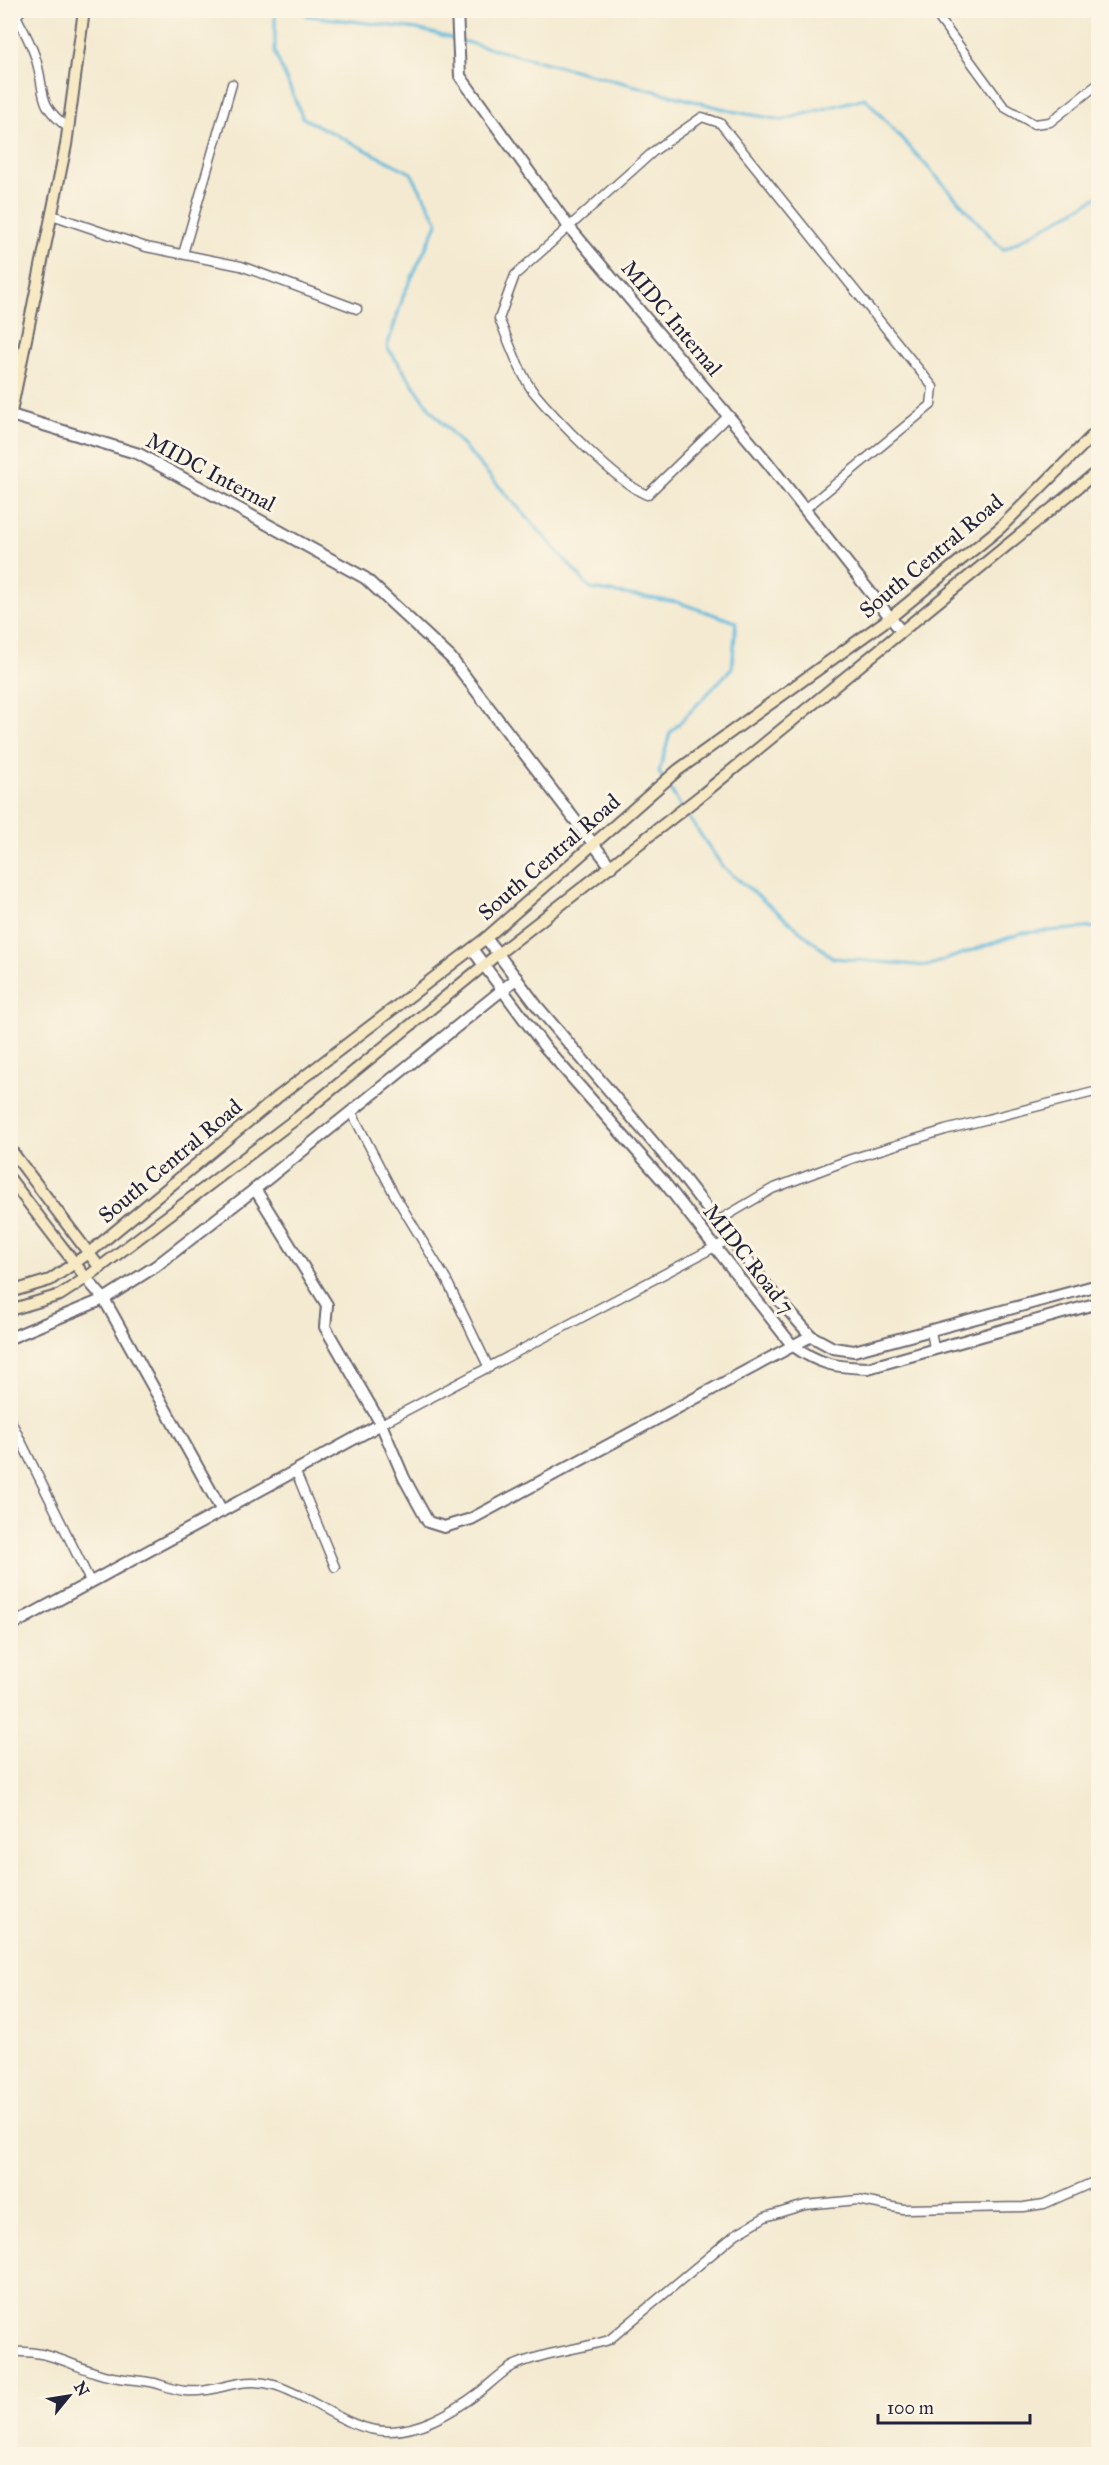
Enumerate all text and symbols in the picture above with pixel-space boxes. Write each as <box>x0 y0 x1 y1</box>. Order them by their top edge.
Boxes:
street label: MIDC Internal <box>616 255 728 381</box>
street label: MIDC Internal <box>142 427 280 517</box>
street label: South Central Road <box>854 488 1008 624</box>
street label: South Central Road <box>473 788 625 926</box>
street label: South Central Road <box>93 1093 247 1229</box>
street label: MIDC Road 7 <box>698 1198 800 1320</box>
north arrow <box>39 2366 99 2426</box>
text: N <box>70 2378 93 2400</box>
scale bar <box>878 2387 1030 2425</box>
text: 100 m <box>887 2397 934 2419</box>

